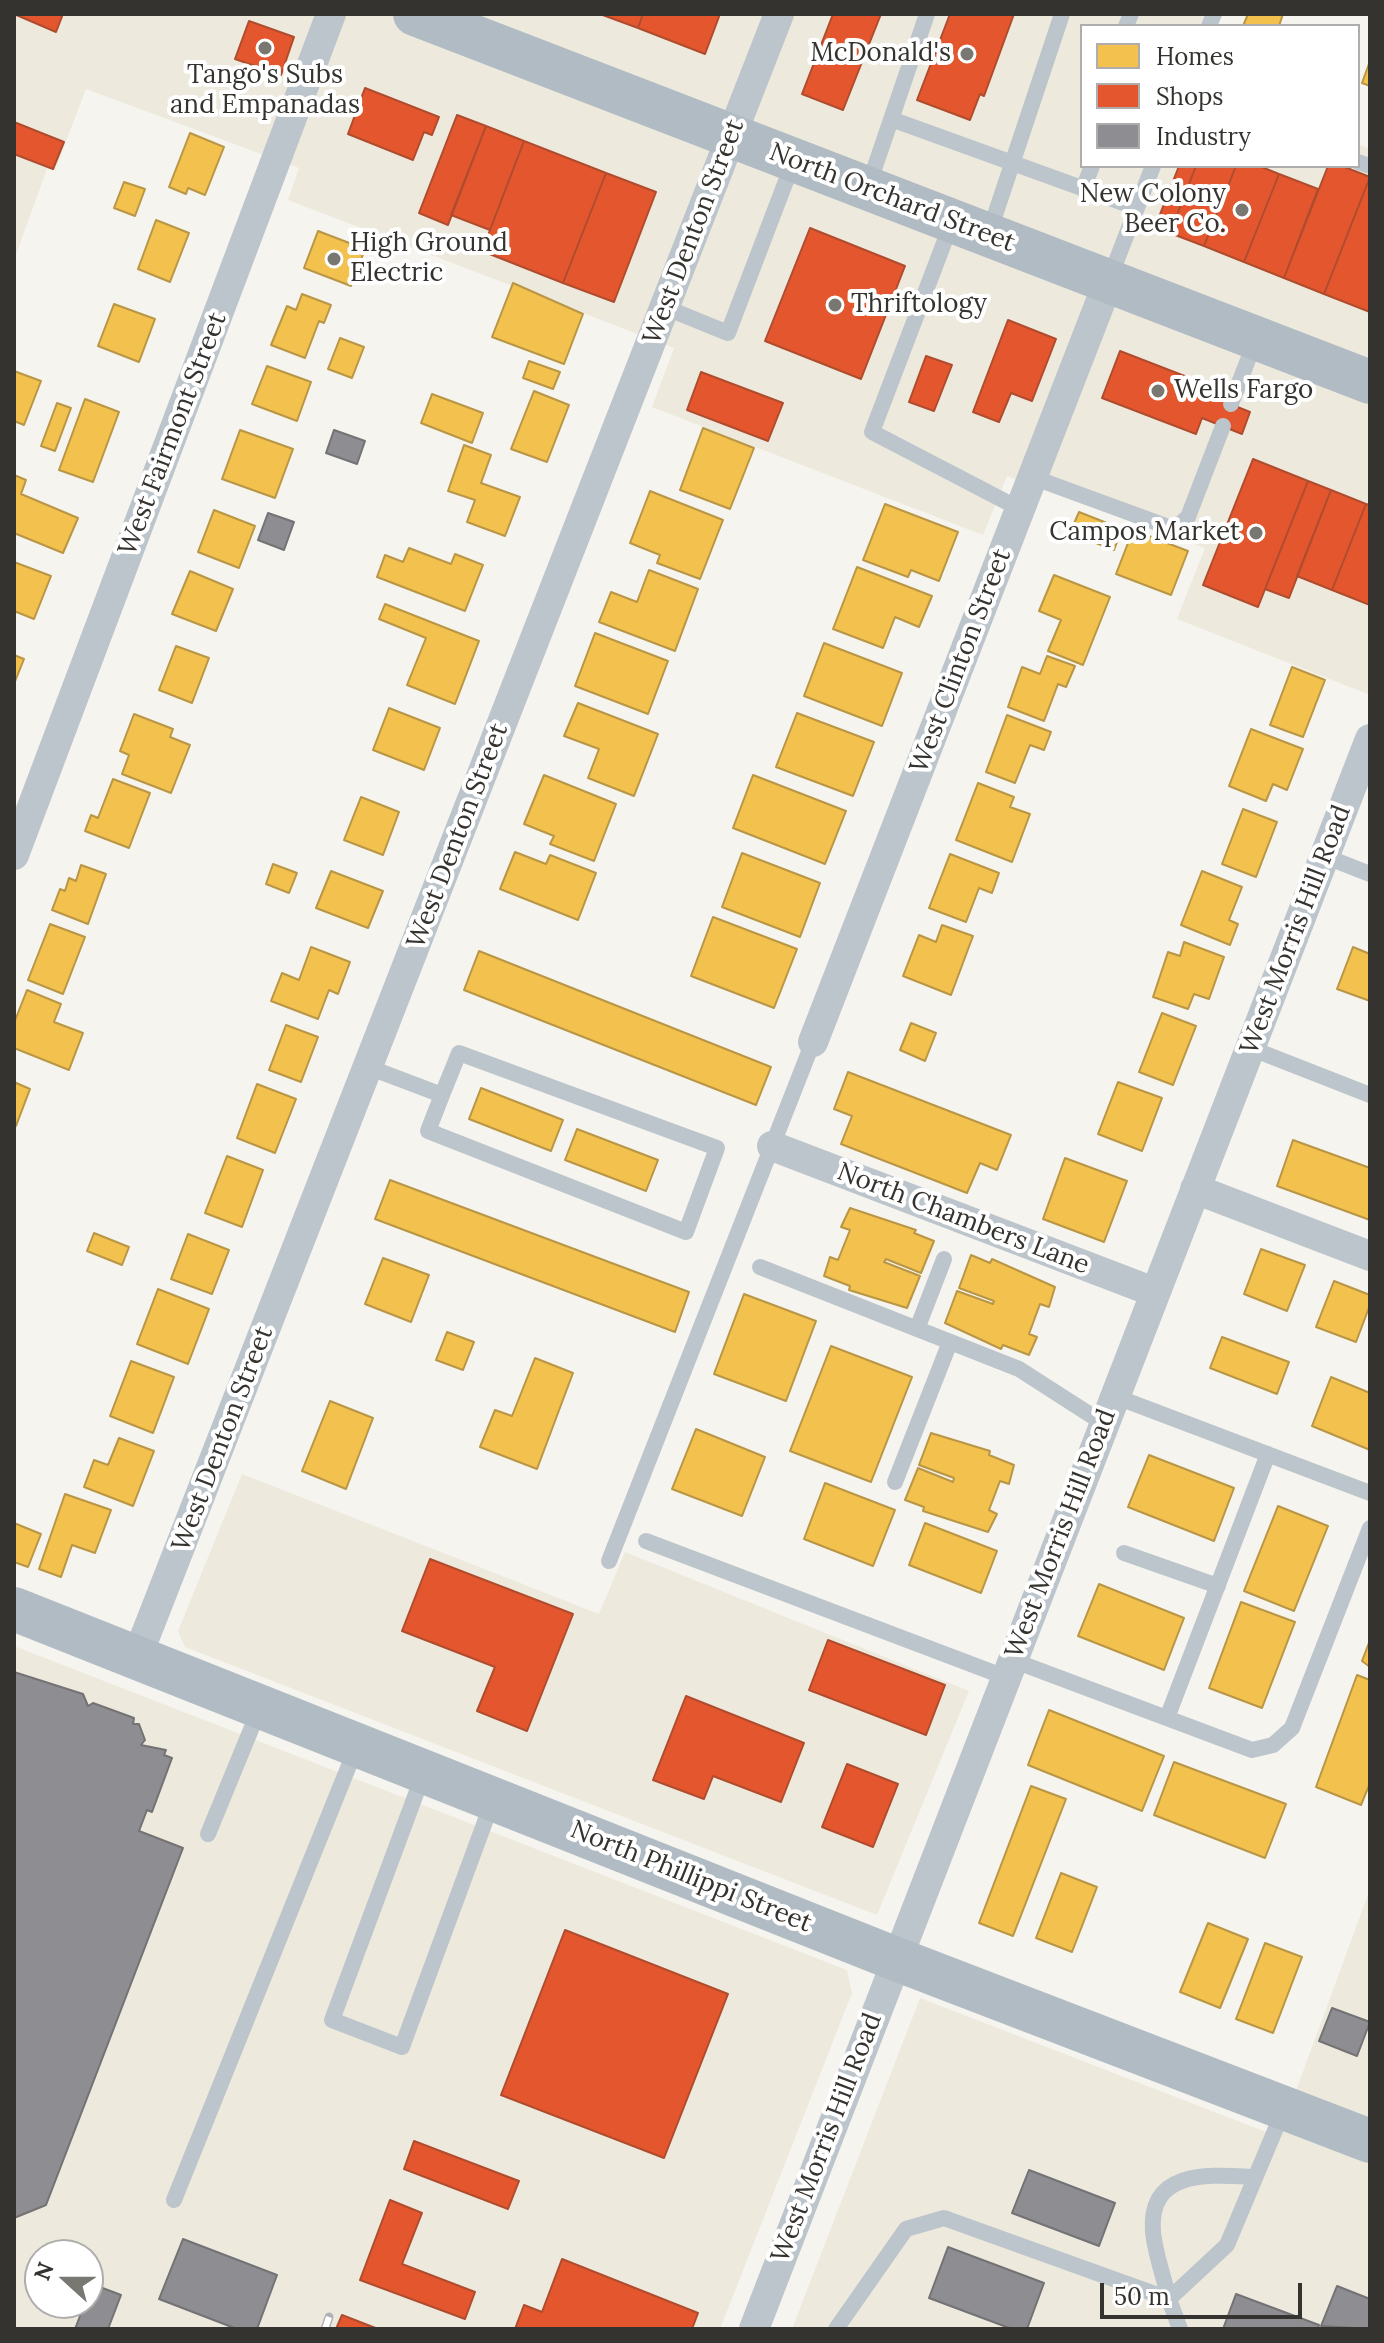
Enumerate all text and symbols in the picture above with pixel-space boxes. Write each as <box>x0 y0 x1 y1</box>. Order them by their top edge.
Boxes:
legend <box>1080 24 1360 168</box>
place label: McDonald's <box>810 38 951 70</box>
marker: Tango's Subs and Empanadas <box>256 39 274 57</box>
text: Homes <box>1156 41 1234 72</box>
marker: McDonald's <box>958 45 976 63</box>
place label: Tango's Subs and Empanadas <box>170 60 360 122</box>
text: Shops <box>1156 81 1223 112</box>
street label: West Denton Street <box>637 115 751 349</box>
text: Industry <box>1156 121 1251 152</box>
street label: North Orchard Street <box>765 137 1019 259</box>
place label: New Colony Beer Co. <box>1080 179 1226 240</box>
marker: New Colony Beer Co. <box>1233 201 1251 219</box>
place label: High Ground Electric <box>350 228 508 290</box>
marker: High Ground Electric <box>325 250 343 268</box>
place label: Thriftology <box>851 289 987 321</box>
marker: Thriftology <box>826 296 844 314</box>
street label: West Fairmont Street <box>112 308 234 560</box>
place label: Wells Fargo <box>1174 375 1313 407</box>
marker: Wells Fargo <box>1149 382 1167 400</box>
place label: Campos Market <box>1049 517 1240 549</box>
marker: Campos Market <box>1247 524 1265 542</box>
street label: West Clinton Street <box>904 545 1018 777</box>
street label: West Denton Street <box>401 719 515 953</box>
street label: West Morris Hill Road <box>1234 801 1358 1059</box>
street label: North Chambers Lane <box>833 1157 1093 1281</box>
street label: West Denton Street <box>166 1322 280 1556</box>
street label: West Morris Hill Road <box>999 1405 1123 1663</box>
street label: North Phillippi Street <box>566 1814 816 1940</box>
street label: West Morris Hill Road <box>765 2009 889 2267</box>
north arrow <box>24 2239 104 2319</box>
text: N <box>27 2258 60 2284</box>
scale bar <box>1104 2267 1306 2317</box>
text: 50 m <box>1114 2281 1170 2312</box>

